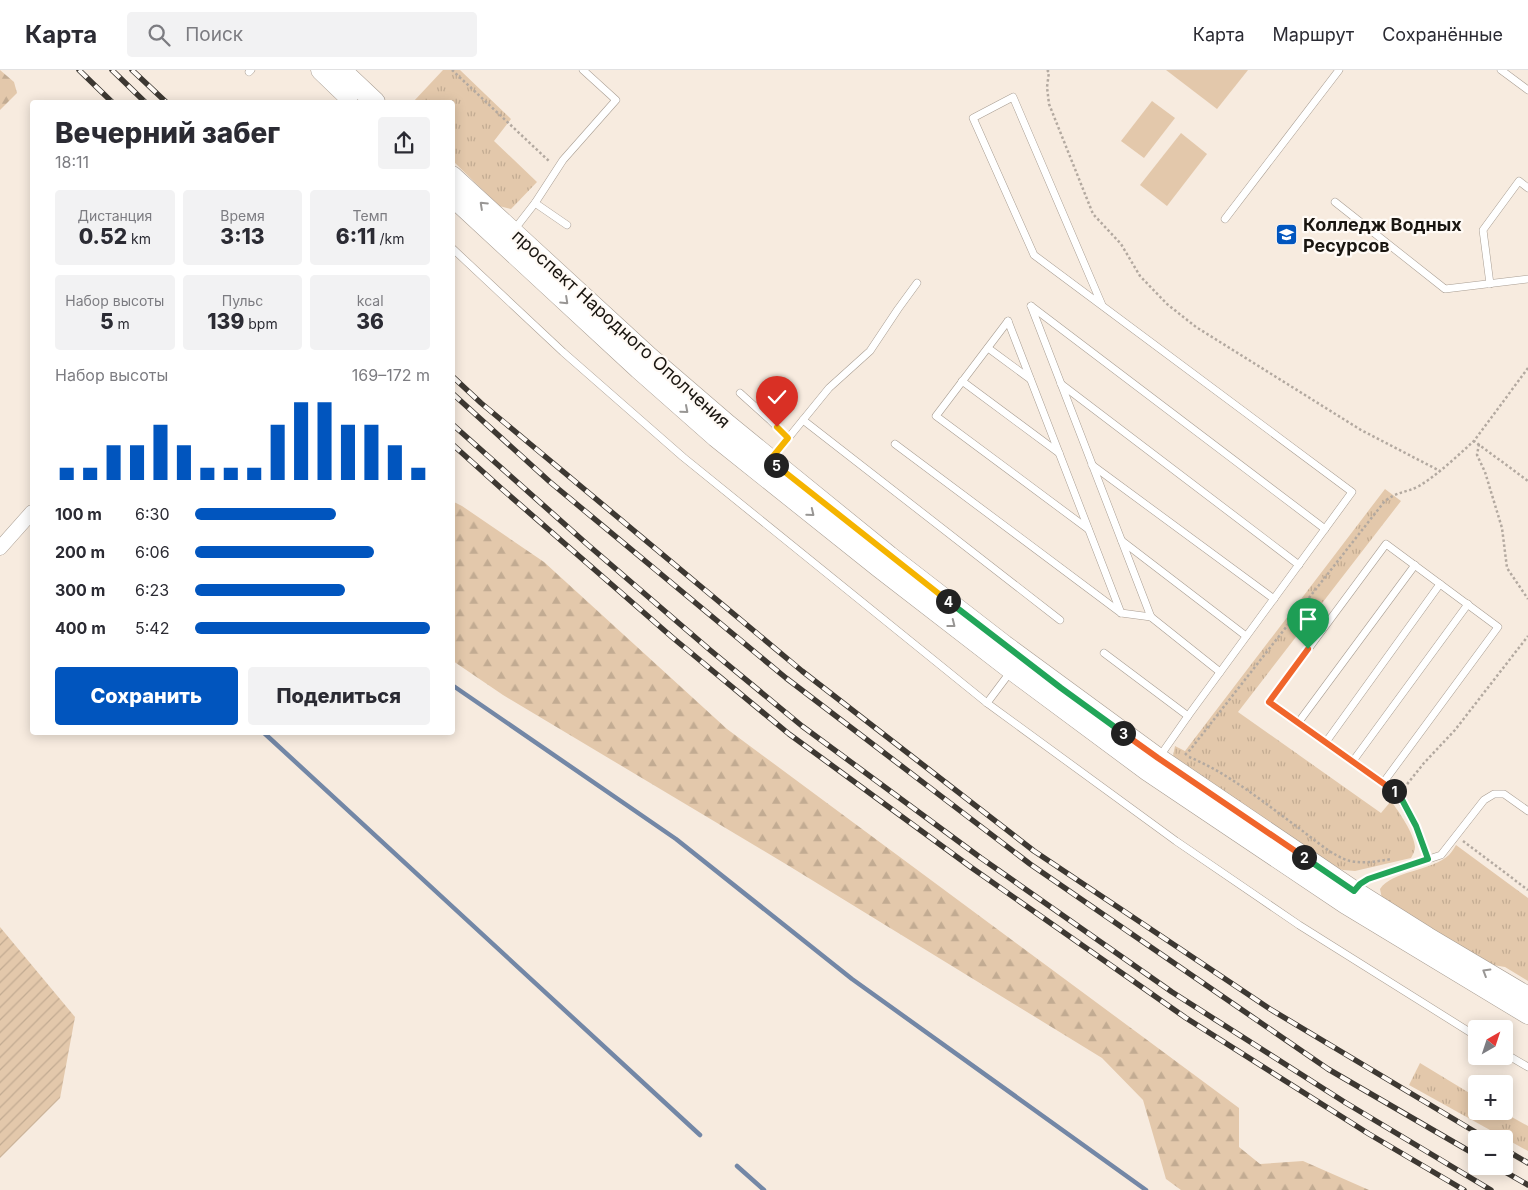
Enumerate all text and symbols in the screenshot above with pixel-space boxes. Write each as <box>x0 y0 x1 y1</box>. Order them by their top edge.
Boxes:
search box <box>127 12 477 57</box>
text: Карта <box>25 20 97 49</box>
icon: search <box>145 21 173 49</box>
text: Поиск <box>185 23 243 46</box>
text: Карта <box>1193 24 1245 45</box>
text: Маршрут <box>1273 24 1354 45</box>
text: Сохранённые <box>1382 24 1503 45</box>
text: Вечерний забег <box>55 116 280 150</box>
button: share <box>378 117 430 169</box>
text: 18:11 <box>55 152 89 172</box>
one-way arrow <box>480 202 489 211</box>
text: Дистанция <box>77 207 152 224</box>
text: Время <box>220 207 265 224</box>
text: Темп <box>353 207 388 224</box>
place label: Колледж Водных Ресурсов <box>1303 214 1462 256</box>
school or university icon: Колледж Водных Ресурсов <box>1275 223 1299 247</box>
text: 0.52 <box>79 224 127 249</box>
text: 3:13 <box>220 224 265 249</box>
text: 6:11 <box>336 224 376 249</box>
street label: проспект Народного Ополчения <box>508 225 735 432</box>
text: km <box>127 230 151 247</box>
text: /km <box>376 230 405 247</box>
text: Набор высоты <box>65 292 164 309</box>
text: Пульс <box>222 292 263 309</box>
text: kcal <box>357 292 384 309</box>
one-way arrow <box>559 295 568 304</box>
text: 5 <box>100 309 114 334</box>
text: 139 <box>207 309 244 334</box>
text: 36 <box>356 309 384 334</box>
text: m <box>114 315 130 332</box>
text: bpm <box>244 315 278 332</box>
text: Набор высоты <box>55 365 168 385</box>
text: 169–172 m <box>352 365 430 385</box>
pin <box>756 376 798 427</box>
icon: check <box>763 383 791 411</box>
one-way arrow <box>680 404 689 413</box>
pin: 5 <box>764 452 788 478</box>
text: 5 <box>772 457 781 474</box>
text: 100 m <box>55 504 102 524</box>
text: 6:30 <box>135 504 170 524</box>
one-way arrow <box>805 508 814 516</box>
text: 200 m <box>55 542 105 562</box>
text: 6:06 <box>135 542 170 562</box>
text: 300 m <box>55 580 105 600</box>
text: 6:23 <box>135 580 169 600</box>
pin: 4 <box>936 588 960 614</box>
text: 4 <box>944 593 953 610</box>
pin <box>1287 598 1329 649</box>
icon: arrive <box>1294 605 1322 633</box>
text: 400 m <box>55 618 106 638</box>
text: 5:42 <box>135 618 169 638</box>
one-way arrow <box>946 619 955 627</box>
button: Сохранить <box>55 667 238 725</box>
button: Поделиться <box>248 667 430 725</box>
pin: 3 <box>1110 720 1136 746</box>
text: 3 <box>1119 725 1128 742</box>
pin: 1 <box>1382 778 1406 804</box>
text: 1 <box>1391 783 1398 800</box>
pin: 2 <box>1292 844 1316 870</box>
text: 2 <box>1300 849 1309 866</box>
one-way arrow <box>1482 969 1491 979</box>
north arrow <box>1468 1020 1512 1065</box>
map controls <box>1468 1020 1513 1175</box>
button: + <box>1468 1075 1513 1120</box>
button: − <box>1468 1130 1513 1175</box>

